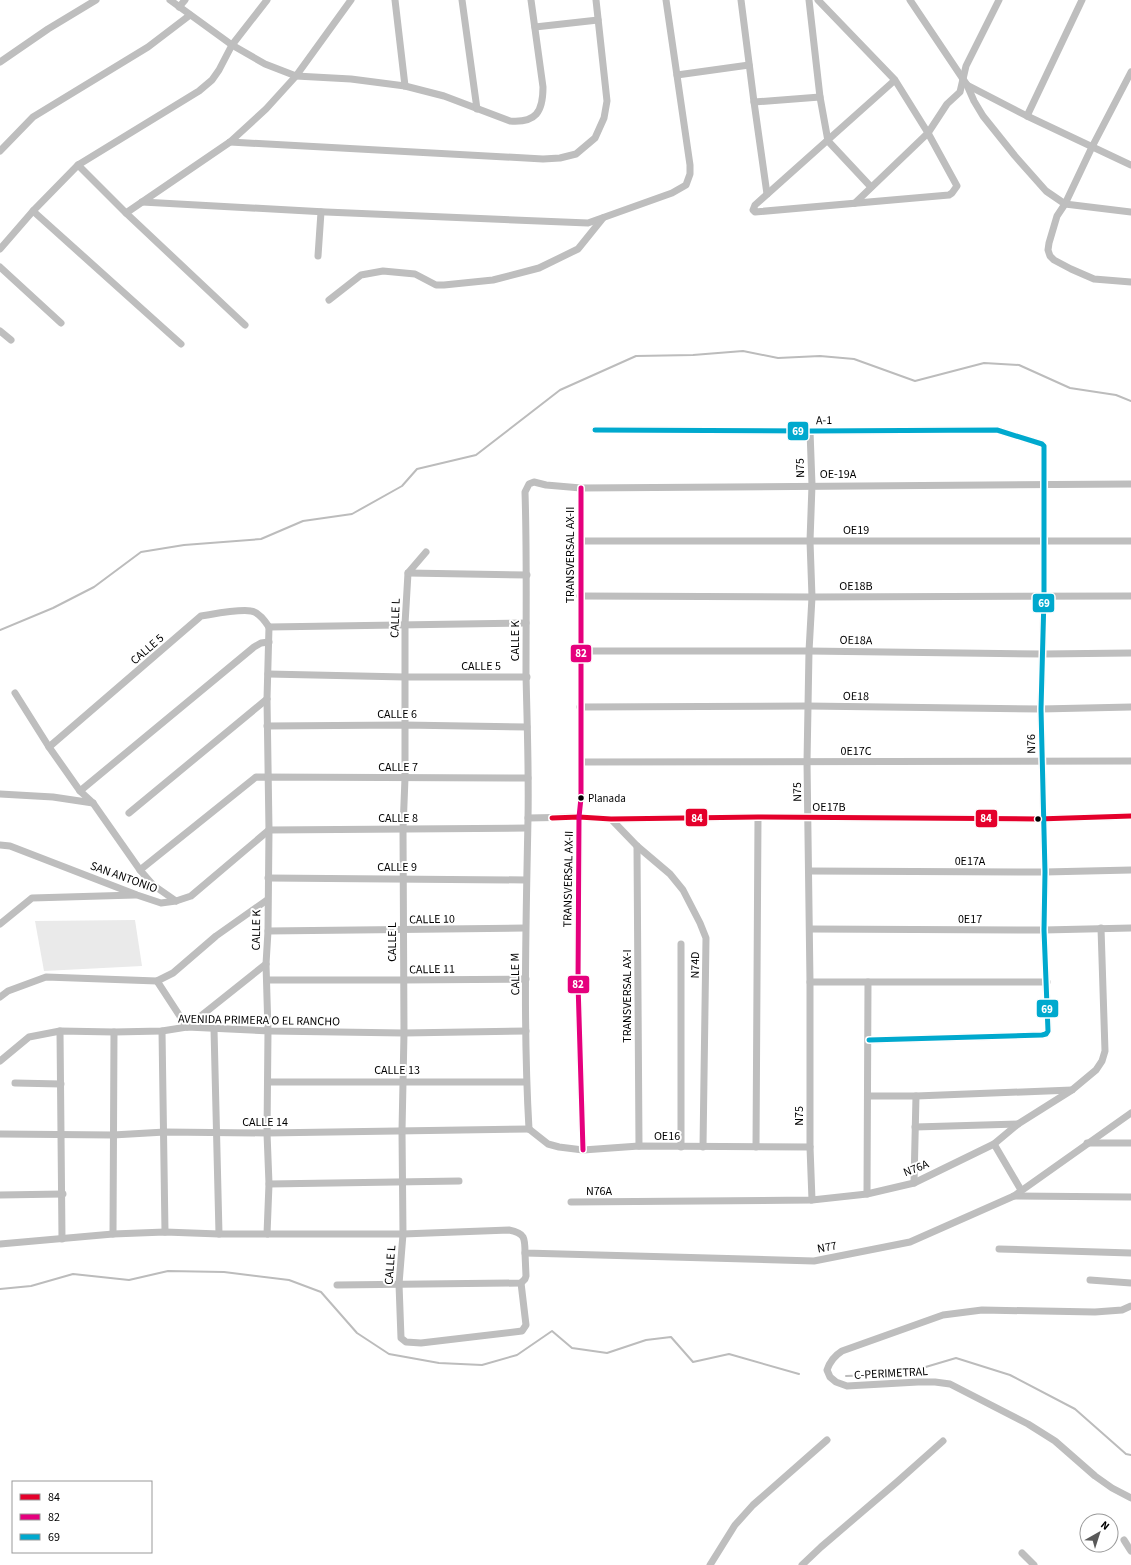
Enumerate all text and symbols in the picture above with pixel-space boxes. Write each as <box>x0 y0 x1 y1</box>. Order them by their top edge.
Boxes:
street label: A-1 <box>816 412 832 429</box>
line badge: 69 <box>787 421 809 441</box>
text: 69 <box>792 424 804 439</box>
street label: N75 <box>792 458 809 478</box>
street label: OE-19A <box>820 466 857 483</box>
street label: TRANSVERSAL AX-II <box>562 507 579 603</box>
street label: OE19 <box>843 522 869 539</box>
street label: OE18B <box>839 578 873 595</box>
line badge: 69 <box>1032 593 1055 613</box>
text: 69 <box>1038 596 1050 611</box>
street label: CALLE L <box>386 598 405 638</box>
street label: CALLE K <box>507 621 524 661</box>
street label: CALLE 5 <box>127 630 168 669</box>
street label: OE18A <box>839 632 873 649</box>
line badge: 82 <box>570 644 592 663</box>
text: 82 <box>575 646 587 661</box>
street label: CALLE 5 <box>461 658 501 675</box>
street label: OE18 <box>843 688 869 705</box>
street label: CALLE 6 <box>377 706 417 723</box>
street label: N76 <box>1023 734 1040 754</box>
street label: 0E17C <box>840 743 872 760</box>
street label: CALLE 7 <box>378 759 418 776</box>
street label: N75 <box>789 782 806 802</box>
place label: Planada <box>588 791 626 806</box>
marker: Planada <box>576 793 586 803</box>
street label: OE17B <box>812 799 846 816</box>
line badge: 84 <box>685 808 708 827</box>
line badge: 84 <box>975 809 998 828</box>
street label: CALLE 8 <box>378 810 418 827</box>
text: 84 <box>691 811 703 826</box>
text: 84 <box>980 811 992 826</box>
unlabelled marker <box>1033 814 1043 824</box>
street label: TRANSVERSAL AX-II <box>559 831 578 927</box>
street label: 0E17A <box>955 853 986 870</box>
street label: SAN ANTONIO <box>88 857 160 898</box>
street label: CALLE 9 <box>377 859 417 876</box>
street label: CALLE K <box>248 909 265 951</box>
street label: CALLE 10 <box>409 911 455 928</box>
street label: 0E17 <box>958 911 982 928</box>
street label: CALLE L <box>384 922 401 962</box>
street label: TRANSVERSAL AX-I <box>619 949 636 1043</box>
street label: N74D <box>687 951 704 979</box>
street label: CALLE M <box>507 953 524 995</box>
street label: CALLE 11 <box>409 961 455 978</box>
line badge: 82 <box>567 975 590 994</box>
text: 82 <box>572 977 584 992</box>
line badge: 69 <box>1036 999 1059 1018</box>
text: 69 <box>1041 1002 1053 1017</box>
street label: AVENIDA PRIMERA O EL RANCHO <box>178 1011 340 1030</box>
street label: CALLE 13 <box>374 1062 420 1079</box>
street label: N75 <box>791 1106 808 1126</box>
street label: CALLE 14 <box>242 1114 288 1131</box>
street label: OE16 <box>654 1128 680 1145</box>
street label: N76A <box>901 1155 932 1181</box>
street label: N76A <box>586 1183 613 1200</box>
street label: N77 <box>816 1237 838 1258</box>
street label: CALLE L <box>381 1245 400 1285</box>
street label: C-PERIMETRAL <box>854 1363 929 1384</box>
legend <box>12 1481 152 1553</box>
text: 84 <box>48 1489 60 1506</box>
text: 82 <box>48 1509 60 1526</box>
north arrow <box>1079 1513 1119 1553</box>
text: N <box>1097 1517 1113 1534</box>
text: 69 <box>48 1529 60 1546</box>

